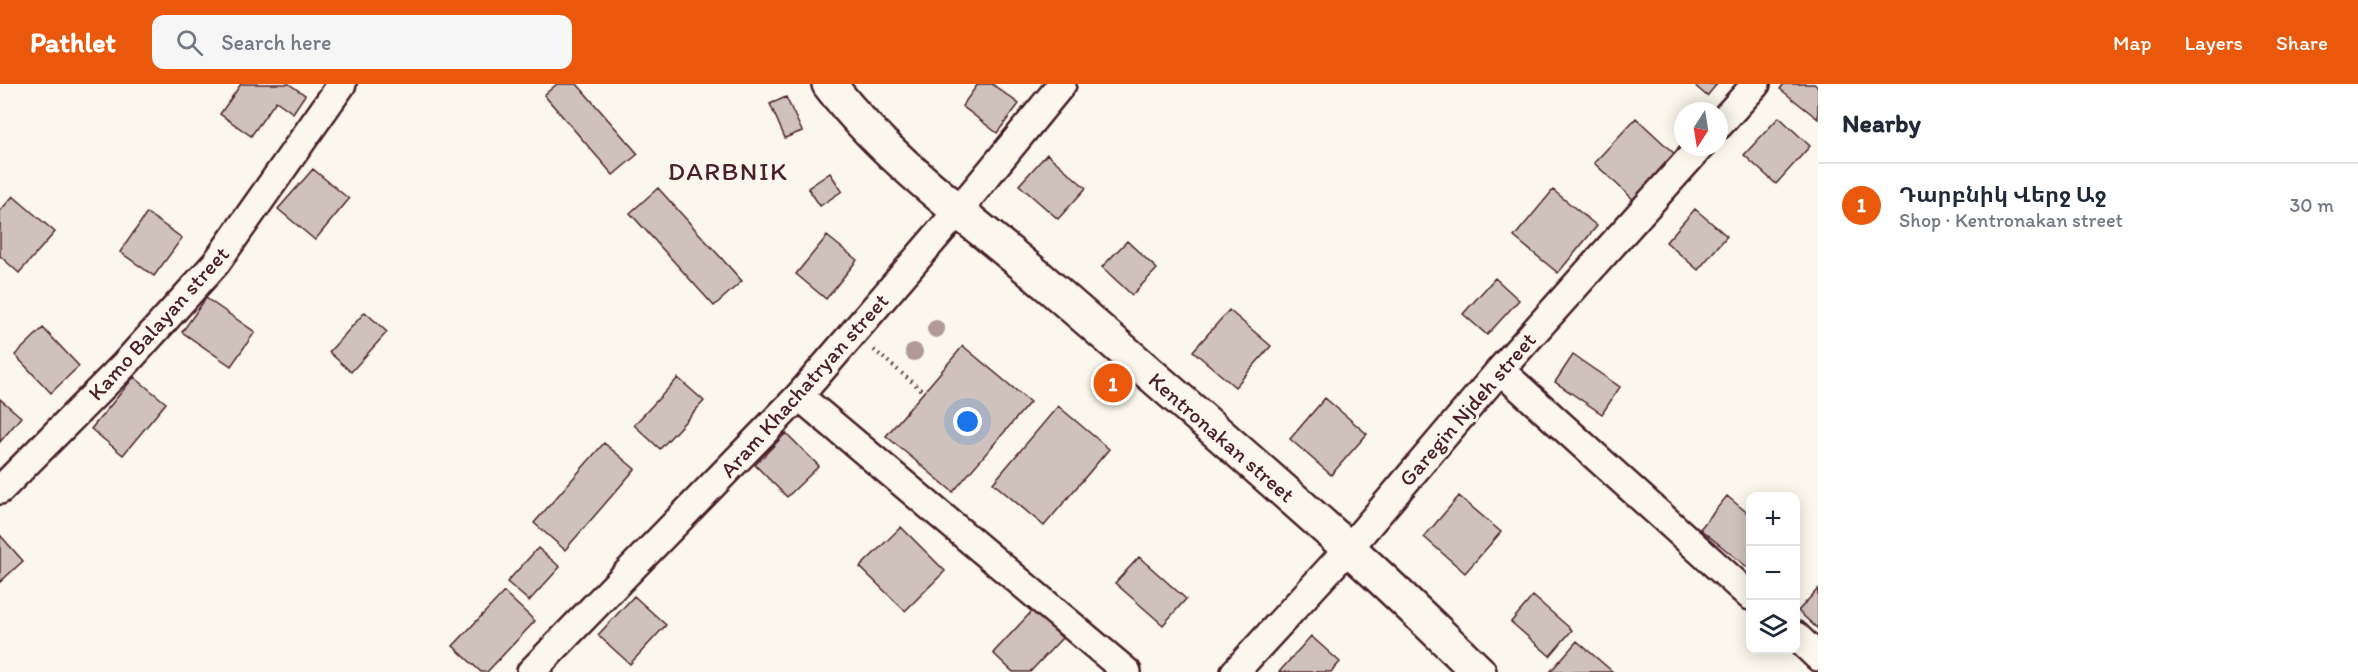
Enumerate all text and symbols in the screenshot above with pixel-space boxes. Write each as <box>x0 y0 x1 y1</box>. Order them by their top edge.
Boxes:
search box <box>152 15 572 69</box>
text: Pathlet <box>30 25 116 59</box>
icon: search <box>173 26 206 59</box>
text: Search here <box>221 29 331 56</box>
text: Map <box>2113 30 2152 55</box>
text: Layers <box>2185 30 2243 55</box>
text: Share <box>2276 30 2328 55</box>
north arrow <box>1674 102 1728 156</box>
text: Nearby <box>1842 107 1921 139</box>
district label: DARBNIK <box>668 155 788 187</box>
text: Դարբնիկ Վերջ Աջ <box>1899 181 2106 208</box>
text: 1 <box>1857 193 1866 217</box>
text: 30 m <box>2289 193 2334 217</box>
text: Shop · Kentronakan street <box>1899 208 2123 232</box>
street label: Kamo Balayan street <box>82 241 235 406</box>
street label: Aram Khachatryan street <box>714 288 894 483</box>
street label: Garegin Njdeh street <box>1393 327 1542 492</box>
pin: 1 <box>1094 360 1132 406</box>
street label: Kentronakan street <box>1143 366 1300 508</box>
your location <box>953 407 982 436</box>
map controls <box>1746 492 1800 654</box>
button: + <box>1746 492 1800 546</box>
button: − <box>1746 546 1800 600</box>
button: layers <box>1746 600 1800 654</box>

